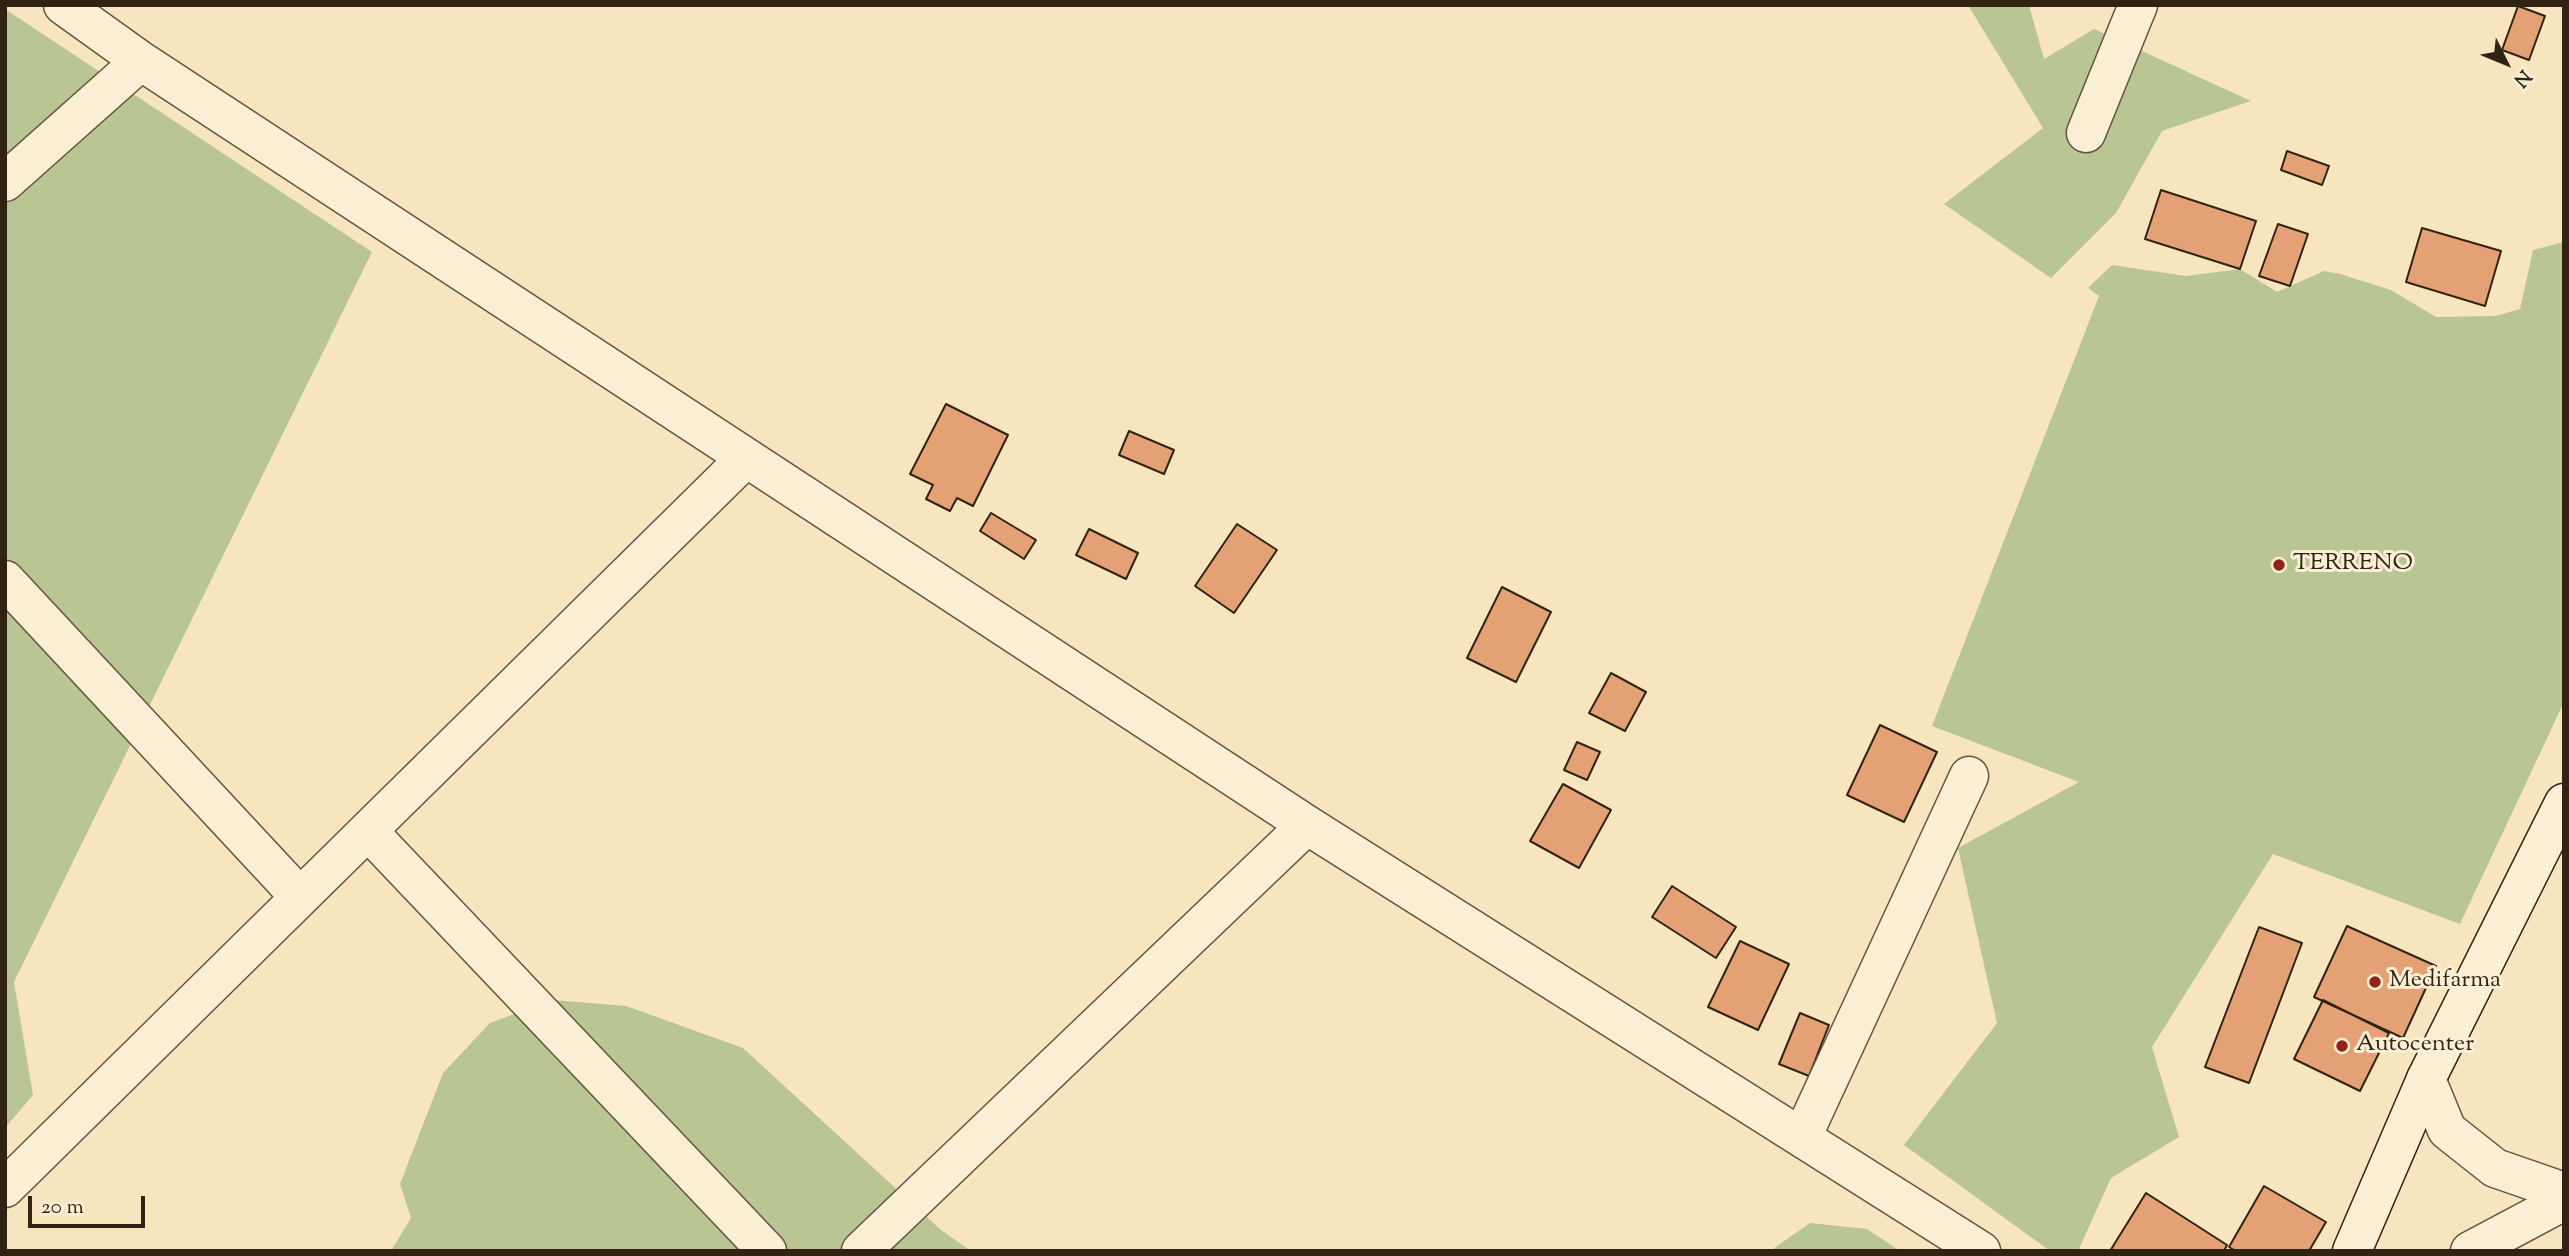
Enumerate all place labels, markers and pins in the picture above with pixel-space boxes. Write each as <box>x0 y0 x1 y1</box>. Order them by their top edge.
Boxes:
place label: TERRENO <box>2293 551 2413 579</box>
marker: TERRENO <box>2271 557 2287 573</box>
place label: Medifarma <box>2389 968 2501 996</box>
marker: Medifarma <box>2367 974 2383 990</box>
place label: Autocenter <box>2356 1032 2474 1060</box>
marker: Autocenter <box>2334 1038 2350 1054</box>

